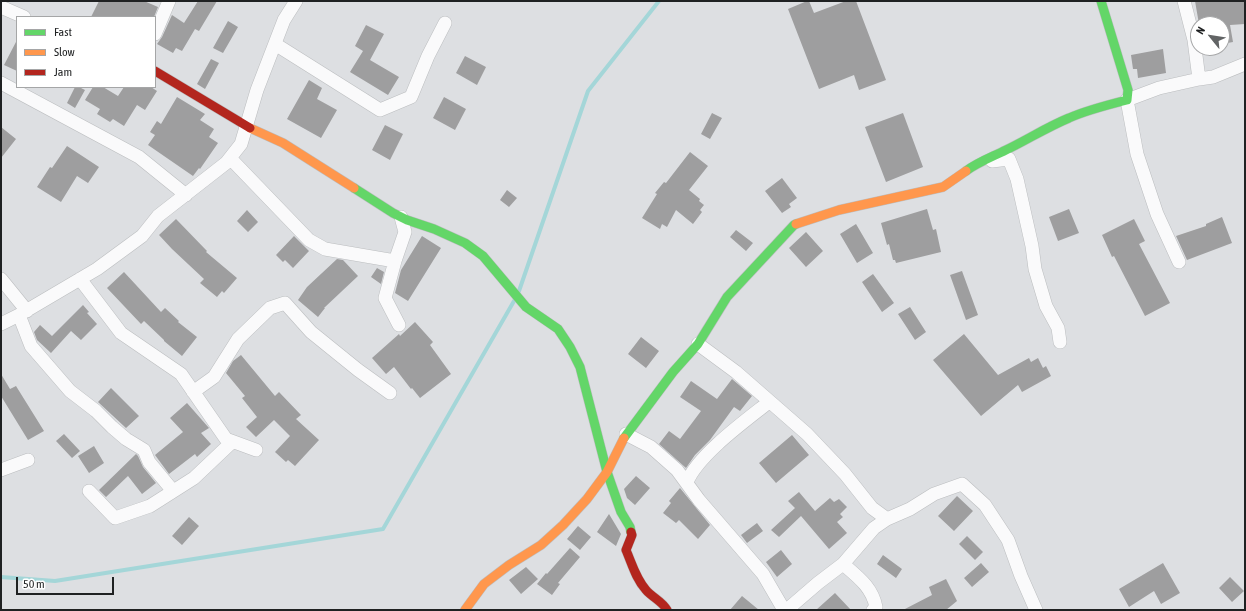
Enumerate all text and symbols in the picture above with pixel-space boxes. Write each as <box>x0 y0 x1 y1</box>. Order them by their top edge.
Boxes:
legend <box>16 16 156 88</box>
north arrow <box>1190 16 1230 56</box>
text: Fast <box>54 25 72 39</box>
text: N <box>1194 25 1207 36</box>
text: Slow <box>54 45 75 59</box>
text: Jam <box>54 65 72 79</box>
scale bar <box>18 569 116 595</box>
text: 50 m <box>23 577 45 591</box>

